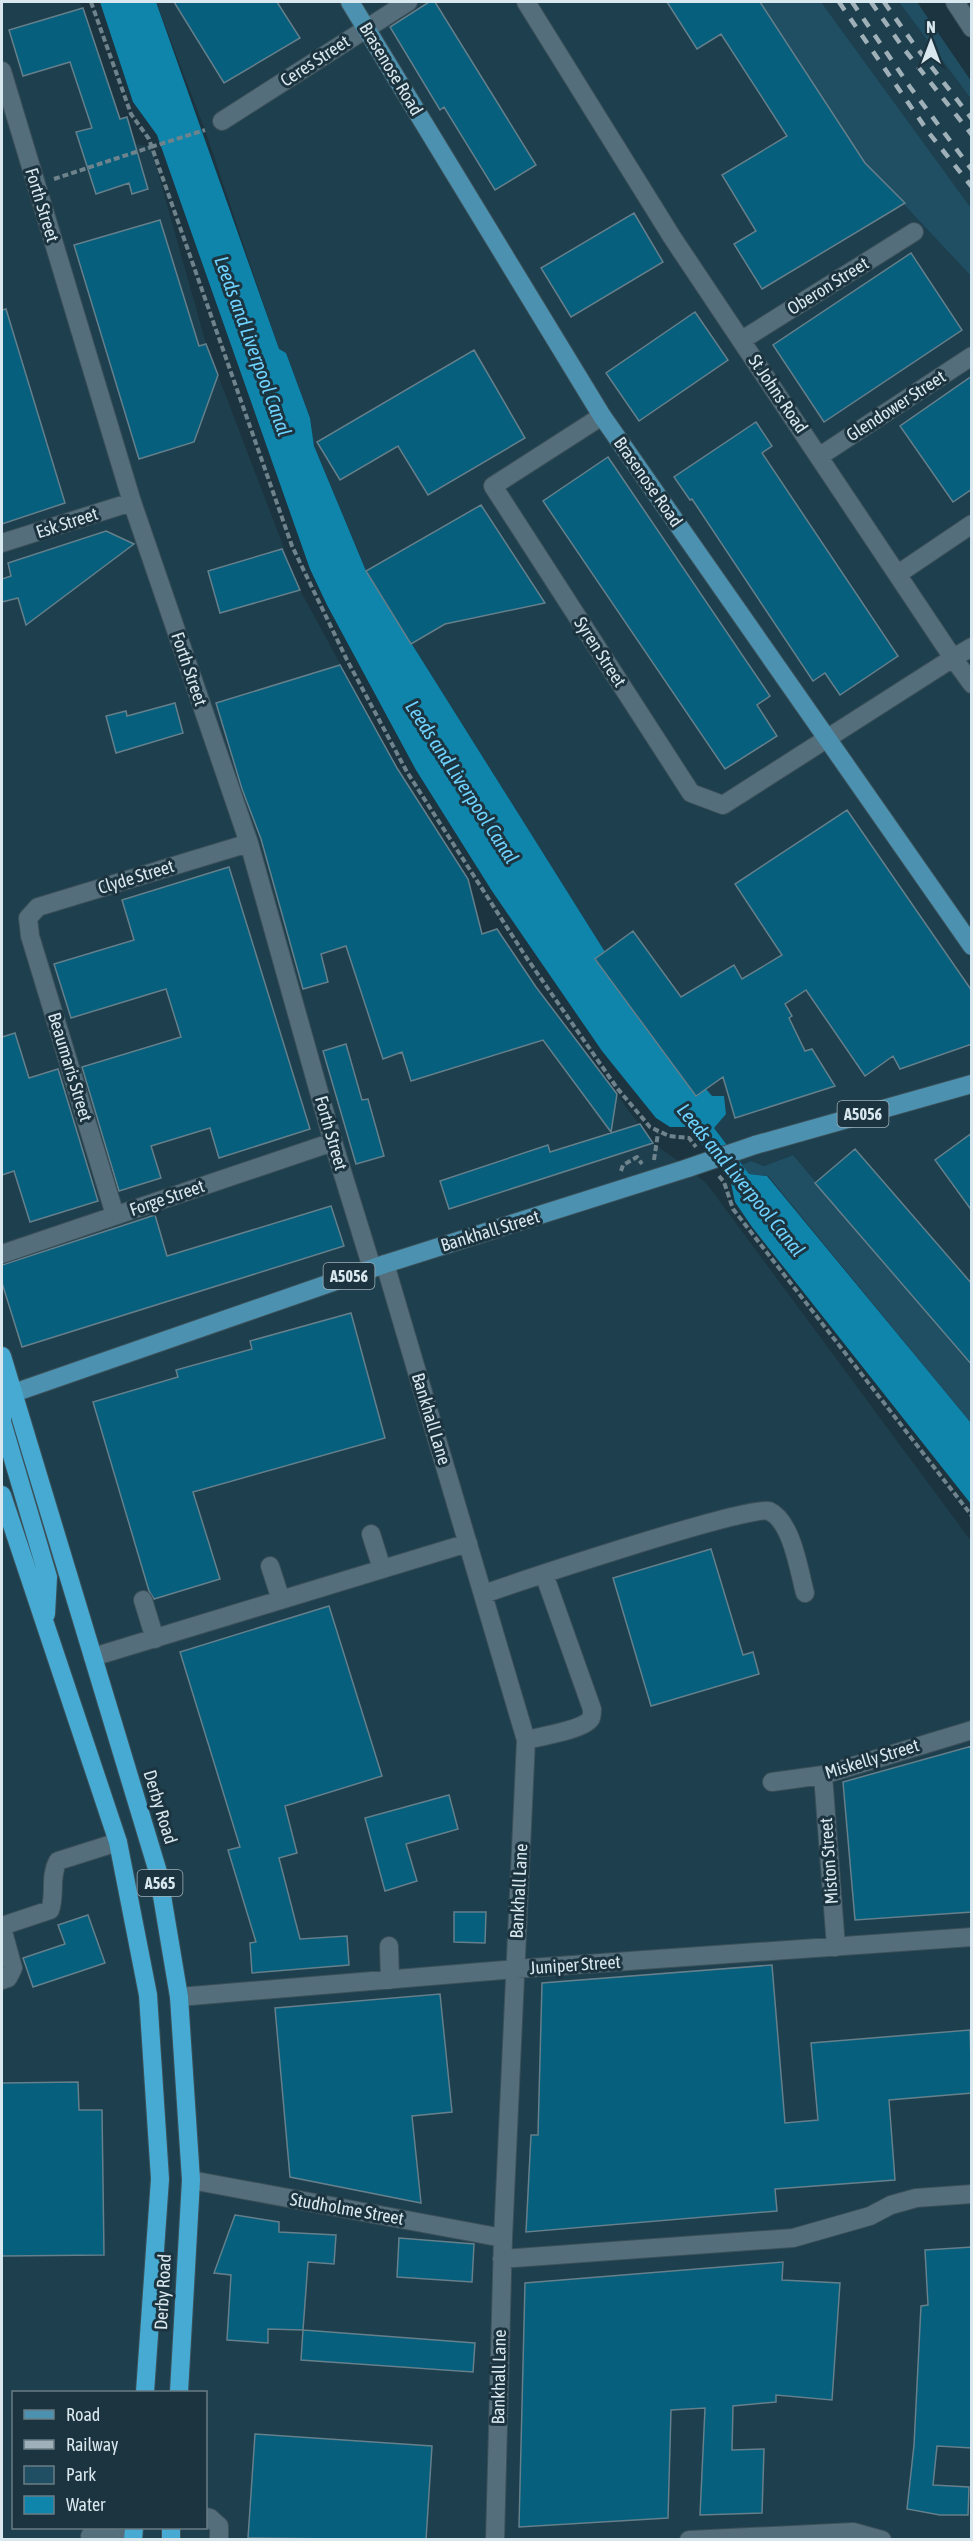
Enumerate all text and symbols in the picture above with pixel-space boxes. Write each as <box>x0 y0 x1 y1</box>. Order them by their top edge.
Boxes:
north arrow <box>901 12 961 72</box>
street label: Brasenose Road <box>355 18 427 119</box>
text: N <box>926 18 936 36</box>
street label: Ceres Street <box>276 31 353 91</box>
street label: Forth Street <box>21 165 64 244</box>
street label: Oberon Street <box>783 252 872 319</box>
water label: Leeds and Liverpool Canal <box>210 253 297 439</box>
street label: St Johns Road <box>745 351 812 437</box>
street label: Glendower Street <box>842 366 949 445</box>
street label: Brasenose Road <box>610 433 687 531</box>
street label: Esk Street <box>33 503 100 542</box>
street label: Syren Street <box>570 613 631 691</box>
street label: Forth Street <box>167 629 212 708</box>
water label: Leeds and Liverpool Canal <box>401 696 524 868</box>
street label: Clyde Street <box>95 855 177 898</box>
street label: Beaumaris Street <box>44 1010 97 1124</box>
street label: Forth Street <box>311 1093 352 1172</box>
water label: Leeds and Liverpool Canal <box>673 1099 810 1261</box>
road number: A5056 <box>838 1101 888 1127</box>
street label: Forge Street <box>127 1175 207 1220</box>
street label: Bankhall Street <box>438 1206 542 1255</box>
road number: A5056 <box>324 1263 374 1289</box>
street label: Bankhall Lane <box>408 1370 455 1467</box>
street label: Miskelly Street <box>822 1734 921 1783</box>
street label: Derby Road <box>139 1767 182 1846</box>
street label: Miston Street <box>815 1817 842 1905</box>
street label: Bankhall Lane <box>506 1843 531 1939</box>
road number: A565 <box>138 1870 182 1896</box>
street label: Juniper Street <box>529 1951 621 1978</box>
street label: Studholme Street <box>289 2188 406 2229</box>
street label: Derby Road <box>150 2253 175 2331</box>
street label: Bankhall Lane <box>487 2329 510 2425</box>
legend <box>12 2391 207 2529</box>
text: Road <box>66 2404 100 2425</box>
text: Railway <box>66 2434 118 2455</box>
text: Park <box>66 2464 96 2485</box>
text: Water <box>66 2494 106 2515</box>

